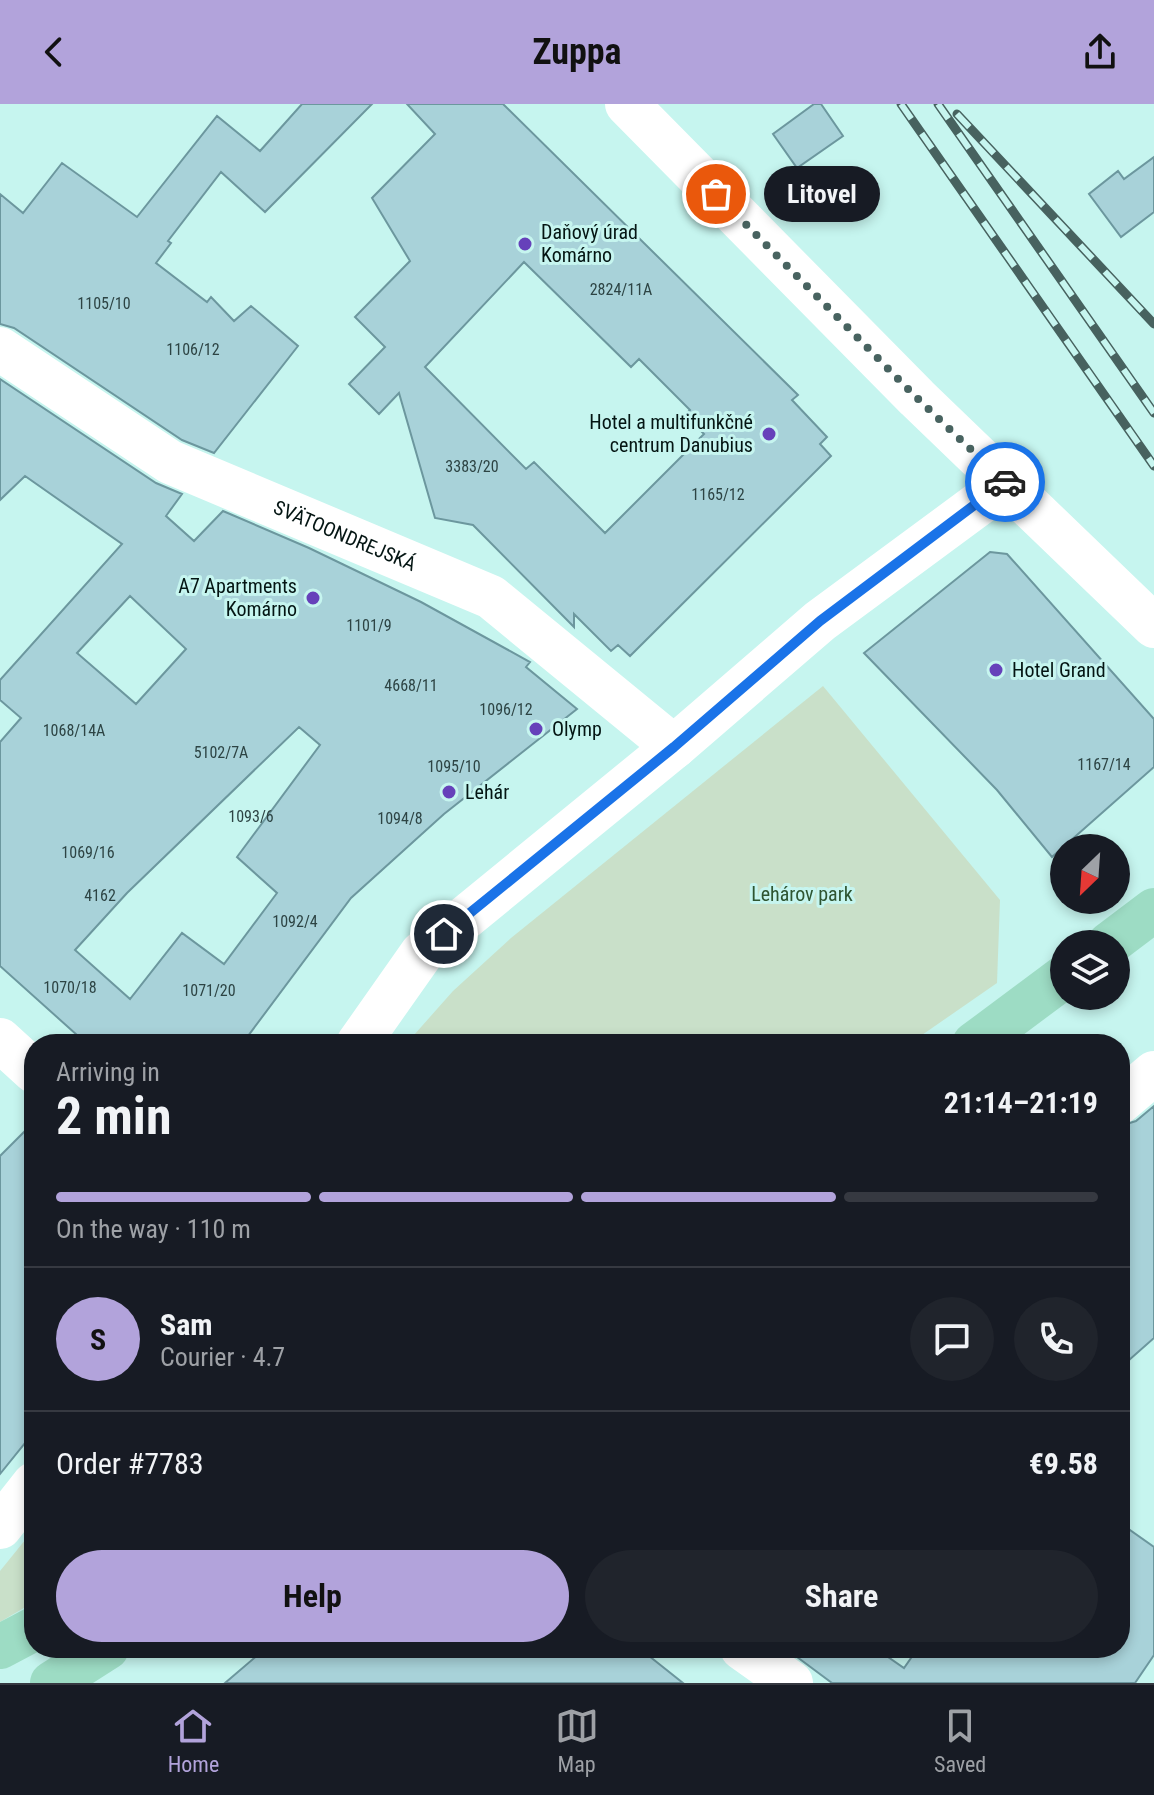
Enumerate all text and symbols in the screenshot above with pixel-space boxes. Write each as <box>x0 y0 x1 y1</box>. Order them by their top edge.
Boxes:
icon: back <box>32 30 76 74</box>
icon: share <box>1078 30 1122 74</box>
text: Zuppa <box>532 31 622 73</box>
pin <box>682 160 750 228</box>
callout: Litovel <box>764 166 880 222</box>
icon: bag <box>694 172 738 216</box>
text: Litovel <box>787 179 857 209</box>
place label: Daňový úrad Komárno <box>541 220 638 267</box>
marker: Daňový úrad Komárno <box>516 235 534 253</box>
house number: 2824/11A <box>590 280 652 299</box>
house number: 1105/10 <box>77 294 131 313</box>
house number: 1106/12 <box>166 340 220 359</box>
place label: Hotel a multifunkčné centrum Danubius <box>589 410 753 457</box>
marker: Hotel a multifunkčné centrum Danubius <box>760 425 778 443</box>
courier <box>965 442 1045 522</box>
house number: 3383/20 <box>445 457 499 476</box>
icon: car <box>983 460 1027 504</box>
house number: 1165/12 <box>691 485 745 504</box>
street label: SVÄTOONDREJSKÁ <box>270 495 420 576</box>
place label: A7 Apartments Komárno <box>178 574 297 621</box>
marker: A7 Apartments Komárno <box>304 589 322 607</box>
house number: 1101/9 <box>346 616 392 635</box>
place label: Hotel Grand <box>1012 658 1106 682</box>
marker: Hotel Grand <box>987 661 1005 679</box>
house number: 4668/11 <box>384 676 438 695</box>
house number: 1096/12 <box>479 700 533 719</box>
place label: Olymp <box>552 717 602 741</box>
marker: Olymp <box>527 720 545 738</box>
house number: 1068/14A <box>43 721 105 740</box>
house number: 5102/7A <box>194 743 248 762</box>
house number: 1167/14 <box>1077 755 1131 774</box>
house number: 1095/10 <box>427 757 481 776</box>
place label: Lehár <box>465 780 509 804</box>
marker: Lehár <box>440 783 458 801</box>
house number: 1093/6 <box>228 807 274 826</box>
house number: 1094/8 <box>377 809 423 828</box>
north arrow <box>1050 834 1130 914</box>
map controls <box>1050 834 1130 1010</box>
house number: 1069/16 <box>61 843 115 862</box>
park label: Lehárov park <box>751 882 853 906</box>
house number: 4162 <box>84 886 116 905</box>
pin <box>410 900 478 968</box>
house number: 1092/4 <box>272 912 318 931</box>
icon: home <box>422 912 466 956</box>
button: layers <box>1050 930 1130 1010</box>
house number: 1070/18 <box>43 978 97 997</box>
house number: 1071/20 <box>182 981 236 1000</box>
text: Arriving in <box>56 1057 160 1087</box>
text: 21:14–21:19 <box>944 1085 1098 1120</box>
text: 2 min <box>56 1086 172 1147</box>
text: On the way · 110 m <box>56 1214 251 1244</box>
button: chat <box>910 1297 994 1381</box>
button: phone <box>1014 1297 1098 1381</box>
text: Sam <box>160 1307 213 1342</box>
text: S <box>90 1322 106 1357</box>
text: Courier · 4.7 <box>160 1342 285 1372</box>
text: Order #7783 <box>56 1446 204 1481</box>
text: €9.58 <box>1029 1446 1098 1481</box>
button: Help <box>56 1550 569 1642</box>
button: Share <box>585 1550 1098 1642</box>
tab: Home <box>168 1704 219 1777</box>
tab: Map <box>555 1704 599 1777</box>
tab: Saved <box>934 1704 986 1777</box>

